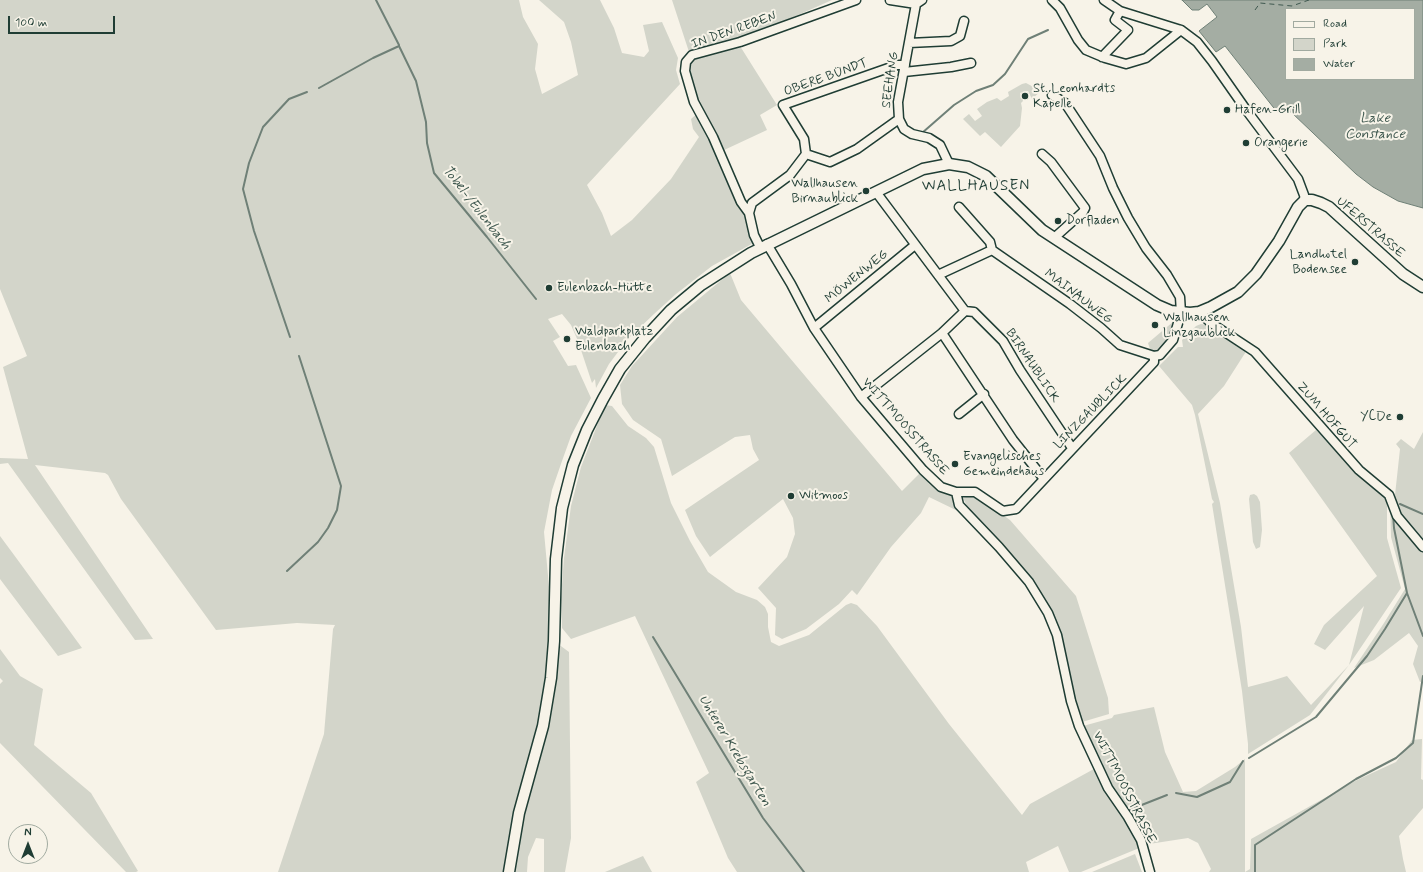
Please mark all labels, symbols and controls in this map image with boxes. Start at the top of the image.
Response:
scale bar [10,8,117,34]
legend [1285,8,1415,80]
street label: IN DEN REBEN [690,9,778,53]
text: 100 m [15,15,47,31]
text: Road [1323,16,1347,32]
text: Park [1323,36,1347,52]
street label: SEEHANG [879,51,903,109]
street label: OBERE BÜNDT [782,56,870,100]
text: Water [1323,56,1355,72]
place label: St. Leonhardts Kapelle [1033,81,1115,112]
marker: St. Leonhardts Kapelle [1020,91,1030,101]
place label: Hafen-Grill [1235,102,1300,118]
marker: Hafen-Grill [1222,105,1232,115]
water label: Lake Constance [1345,111,1405,144]
place label: Orangerie [1254,135,1308,151]
marker: Orangerie [1241,138,1251,148]
water label: Tobel-/Eulenbach [438,163,514,253]
place label: Wallhausen Birnaublick [791,176,858,207]
district label: WALLHAUSEN [924,178,1028,196]
marker: Wallhausen Birnaublick [861,186,871,196]
street label: UFERSTRASSE [1333,194,1407,262]
place label: Dorfladen [1066,213,1119,229]
marker: Dorfladen [1053,216,1063,226]
street label: MÖWENWEG [822,247,892,307]
place label: Landhotel Bodensee [1290,247,1347,278]
marker: Landhotel Bodensee [1350,257,1360,267]
street label: MAINAUWEG [1041,266,1115,328]
place label: Eulenbach-Hütte [557,280,652,296]
marker: Eulenbach-Hütte [544,283,554,293]
place label: Wallhausen Linzgaublick [1163,310,1235,341]
marker: Wallhausen Linzgaublick [1150,320,1160,330]
place label: Waldparkplatz Eulenbach [575,324,653,355]
street label: BIRNAUBLICK [1002,326,1062,406]
marker: Waldparkplatz Eulenbach [562,334,572,344]
street label: LINZGAUBLICK [1051,371,1131,453]
street label: WITTMOOSSTRASSE [858,375,952,479]
street label: ZUM HOFGUT [1293,379,1359,453]
place label: YCDe [1360,409,1392,425]
marker: YCDe [1395,412,1405,422]
place label: Evangelisches Gemeindehaus [963,449,1044,480]
marker: Evangelisches Gemeindehaus [950,459,960,469]
place label: Witmoos [799,488,848,504]
marker: Witmoos [786,491,796,501]
water label: Unterer Krebsgarten [694,692,774,810]
street label: WITTMOOSSTRASSE [1089,729,1159,847]
north arrow [8,824,48,864]
text: N [24,826,32,840]

